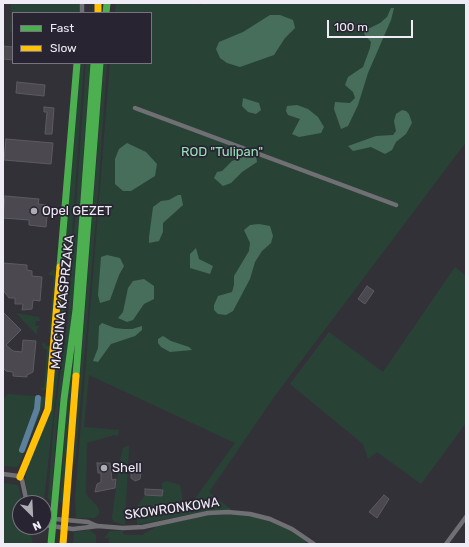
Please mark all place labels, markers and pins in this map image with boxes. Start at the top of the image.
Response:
place label: Opel GEZET [42,203,112,219]
marker: Opel GEZET [29,206,39,216]
place label: Shell [112,460,142,476]
marker: Shell [99,463,109,473]

